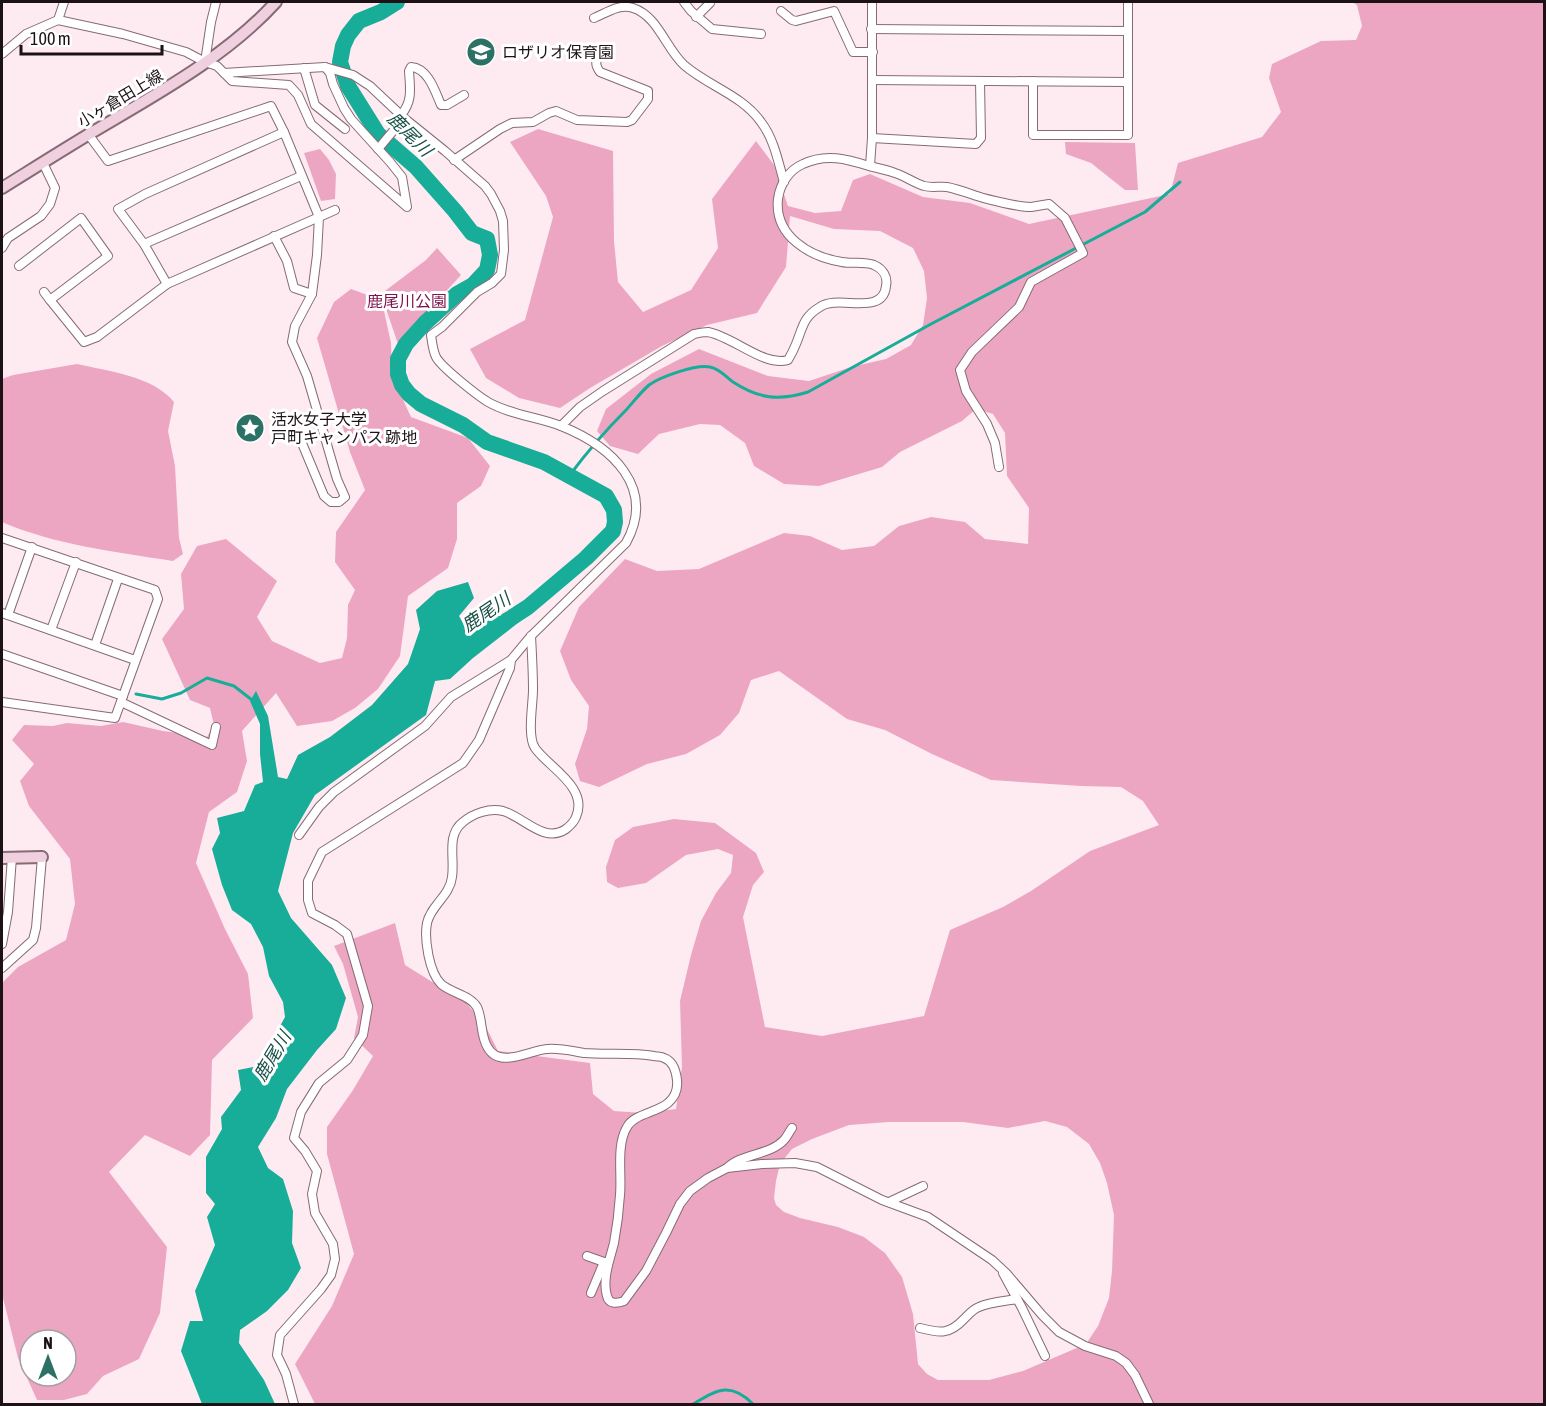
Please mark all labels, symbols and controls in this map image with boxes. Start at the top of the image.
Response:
scale bar [21,18,162,56]
text: 100 m [30,28,71,49]
school or university icon: ロザリオ保育園 [465,36,497,68]
place label: ロザリオ保育園 [502,43,614,61]
street label: 小ヶ倉田上線 [74,66,166,130]
water label: 鹿尾川 [383,107,438,162]
park label: 鹿尾川公園 [367,292,447,310]
place label: 活水女子大学 戸町キャンパス 跡地 [271,410,417,446]
place icon: 活水女子大学 戸町キャンパス 跡地 [234,412,266,444]
water label: 鹿尾川 [458,587,516,636]
water label: 鹿尾川 [249,1026,296,1085]
north arrow [18,1328,78,1388]
text: N [43,1334,53,1352]

